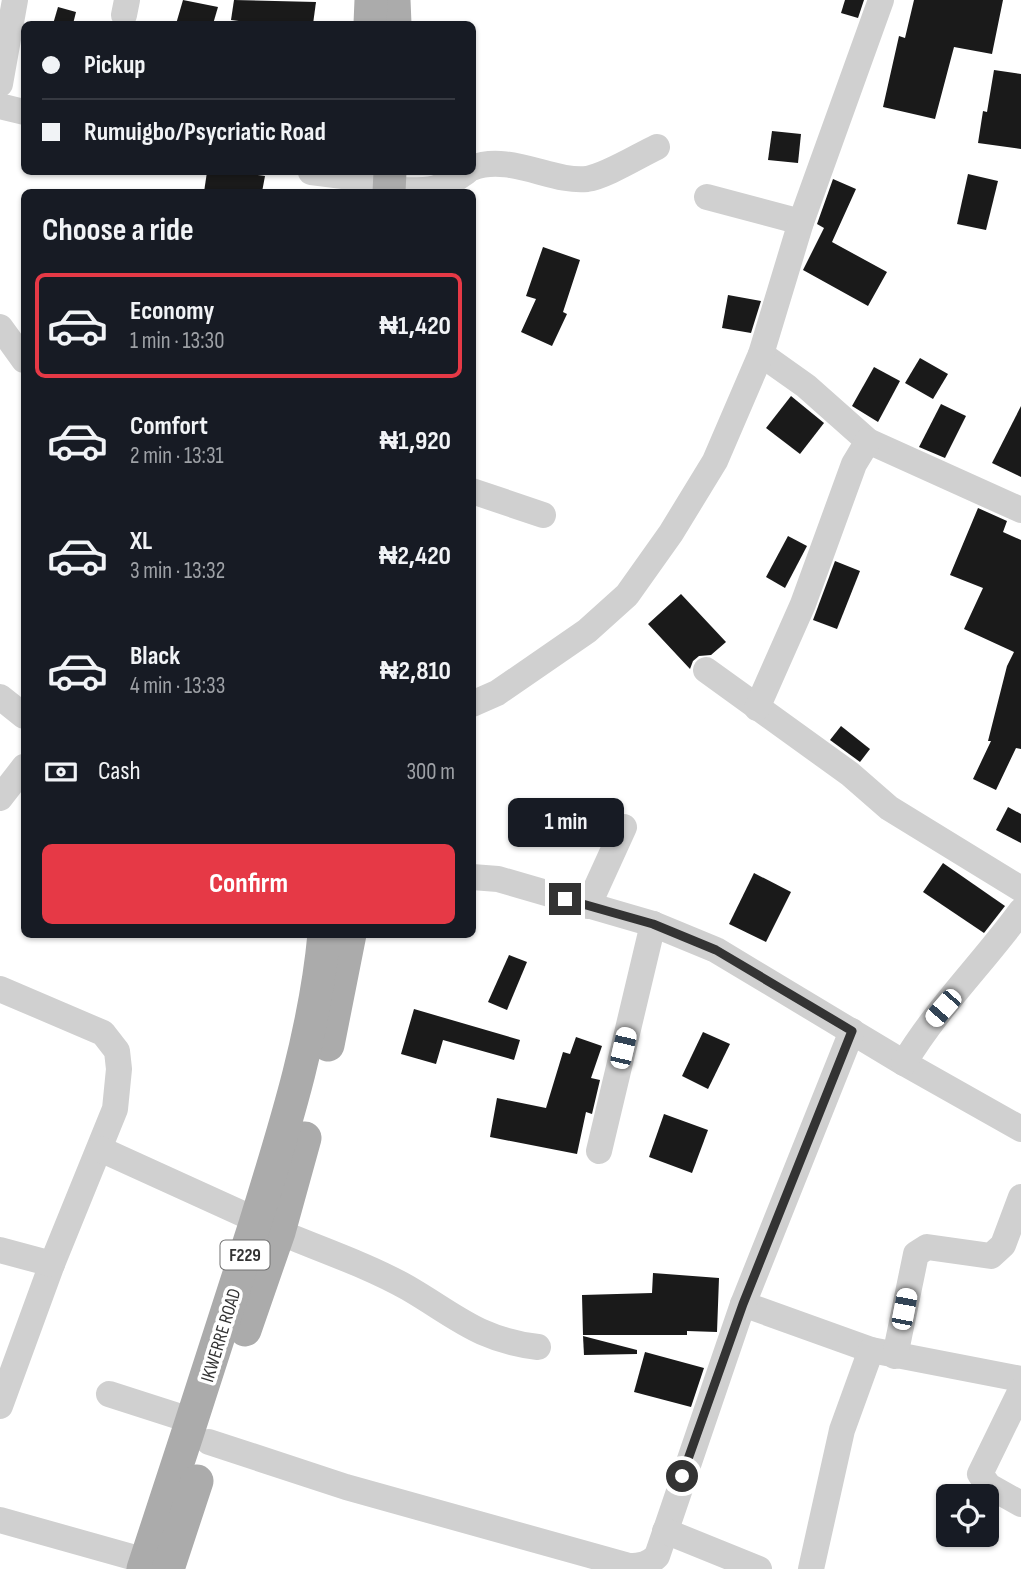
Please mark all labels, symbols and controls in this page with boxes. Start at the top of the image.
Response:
text: Pickup [84,50,146,81]
text: Rumuigbo/Psycriatic Road [84,117,326,148]
text: Choose a ride [42,211,194,250]
icon: car [46,294,109,357]
text: Economy [130,296,214,327]
text: ₦1,420 [379,311,451,342]
text: 1 min · 13:30 [130,327,224,355]
icon: car [46,409,109,472]
text: Comfort [130,411,208,442]
text: ₦1,920 [379,426,451,457]
text: 2 min · 13:31 [130,442,224,470]
icon: car [46,524,109,587]
text: XL [130,526,152,557]
text: ₦2,420 [379,541,451,572]
text: 3 min · 13:32 [130,557,225,585]
icon: car [46,639,109,702]
text: Black [130,641,180,672]
text: ₦2,810 [380,656,451,687]
text: 4 min · 13:33 [130,672,225,700]
icon: cash [42,753,80,791]
text: Cash [98,756,141,787]
text: 300 m [406,758,455,786]
callout: 1 min [507,797,623,846]
text: 1 min [545,808,587,836]
button: Confirm [42,844,455,924]
route end [549,883,581,915]
car [922,985,965,1031]
car [609,1025,638,1071]
road number: F229 [220,1240,270,1270]
street label: IKWERRE ROAD [196,1286,247,1385]
car [890,1286,919,1332]
route start [666,1460,698,1492]
map controls [936,1484,999,1547]
button: locate [936,1484,999,1547]

